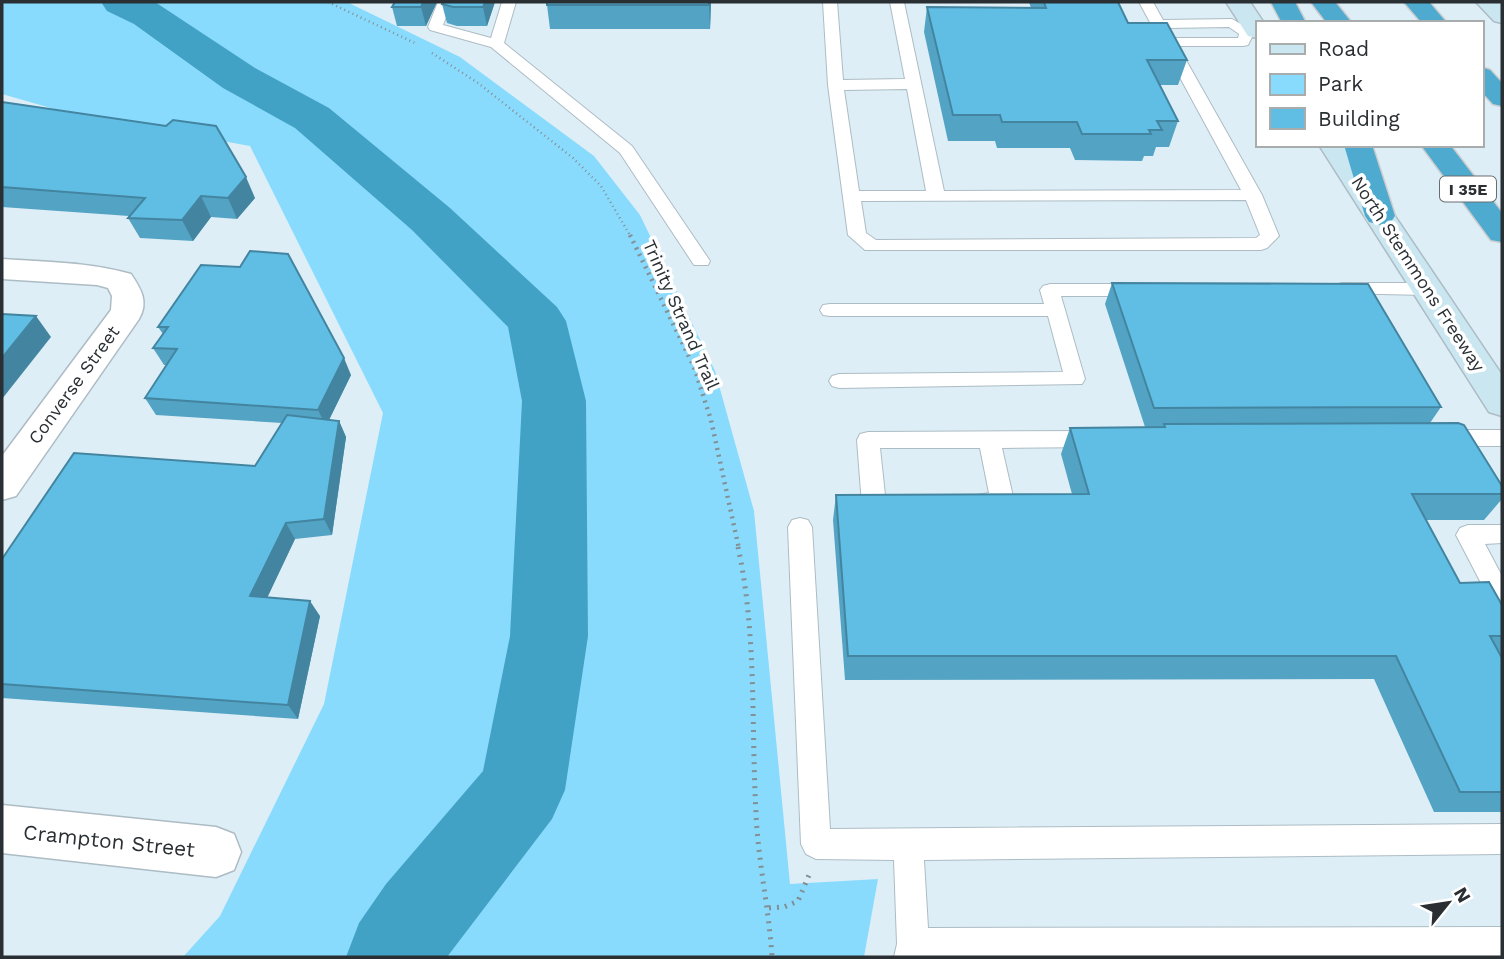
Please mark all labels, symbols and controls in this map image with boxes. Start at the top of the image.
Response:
legend [1256,21,1483,147]
text: Road [1318,36,1369,61]
text: Park [1318,71,1363,96]
text: Building [1318,106,1400,131]
street label: North Stemmons Freeway [1347,172,1490,376]
road number: I 35E [1440,176,1496,202]
street label: Trinity Strand Trail [639,237,724,393]
street label: Converse Street [24,321,124,448]
street label: Crampton Street [22,819,196,862]
north arrow [1413,868,1483,938]
text: N [1449,883,1476,907]

